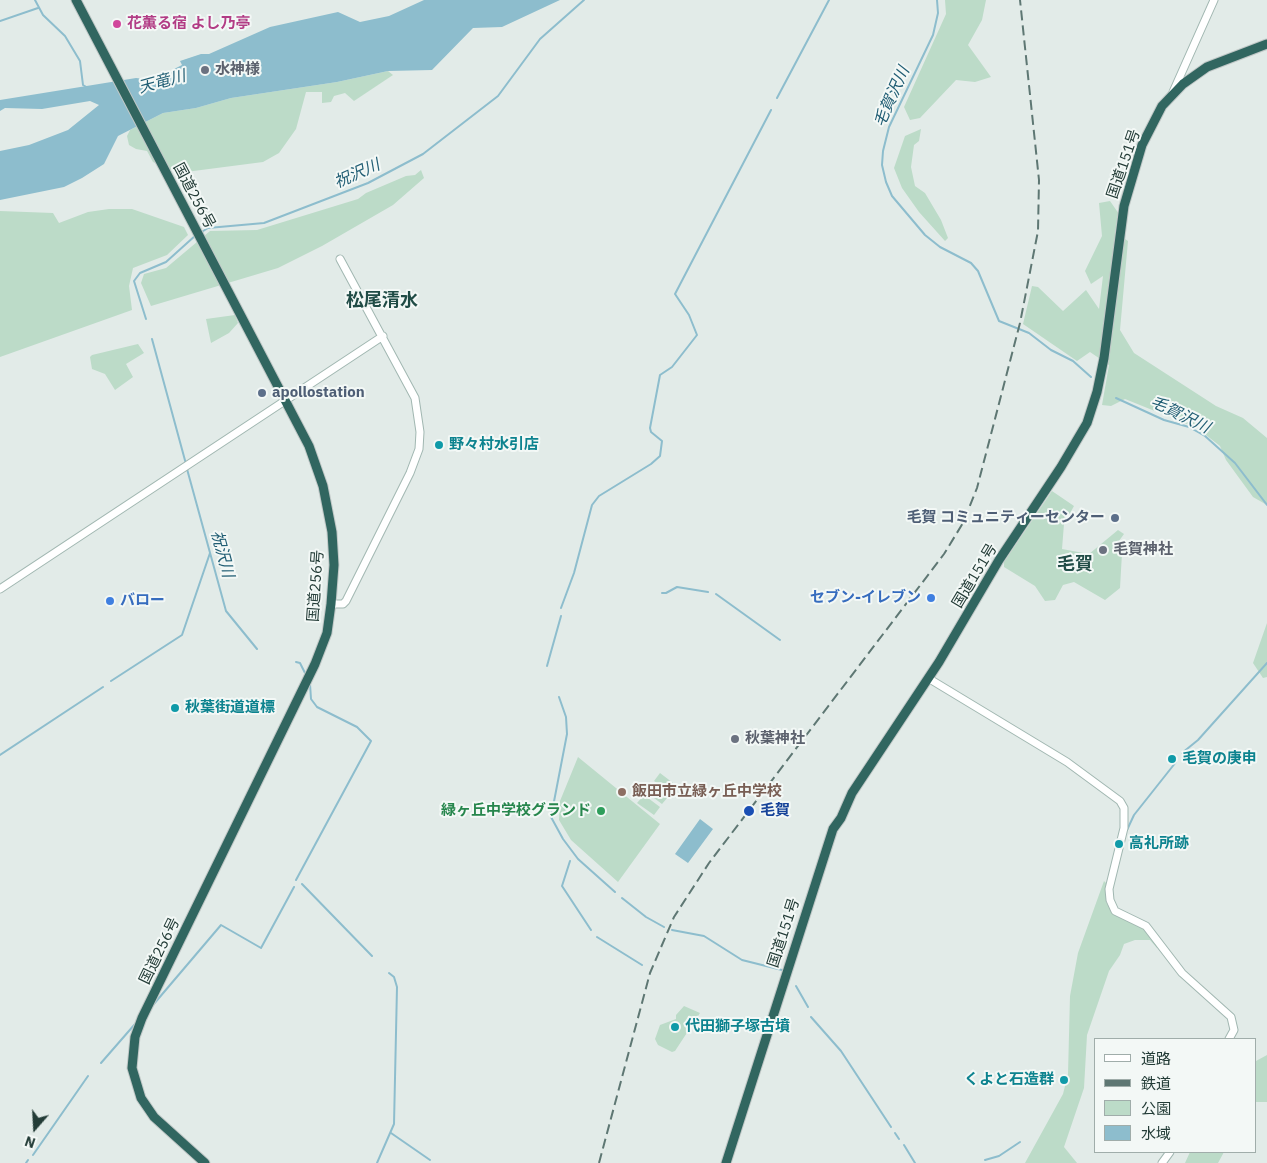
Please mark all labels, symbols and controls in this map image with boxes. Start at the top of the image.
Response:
place label: 花薫る宿 よし乃亭 [127,15,251,33]
marker: 花薫る宿 よし乃亭 [111,18,123,30]
place label: 水神様 [215,61,260,79]
marker: 水神様 [199,64,211,76]
water label: 毛賀沢川 [870,64,914,130]
water label: 天竜川 [136,67,188,97]
street label: 国道151号 [1104,127,1144,201]
water label: 祝沢川 [331,155,383,193]
street label: 国道256号 [169,160,219,232]
district label: 松尾清水 [346,290,418,312]
place label: apollostation [272,384,365,402]
marker: apollostation [256,387,268,399]
water label: 毛賀沢川 [1147,392,1213,438]
place label: 野々村水引店 [449,436,539,454]
marker: 野々村水引店 [433,439,445,451]
place label: 毛賀 コミュニティーセンター [906,509,1105,527]
marker: 毛賀 コミュニティーセンター [1109,512,1121,524]
water label: 祝沢川 [207,528,237,580]
street label: 国道151号 [949,541,1001,611]
place label: 毛賀神社 [1113,541,1173,559]
marker: 毛賀神社 [1097,544,1109,556]
street label: 国道256号 [305,549,327,623]
district label: 毛賀 [1057,554,1093,576]
place label: セブン-イレブン [810,589,921,607]
place label: バロー [120,592,165,610]
marker: セブン-イレブン [925,592,937,604]
marker: バロー [104,595,116,607]
place label: 秋葉街道道標 [185,699,275,717]
marker: 秋葉街道道標 [169,702,181,714]
place label: 秋葉神社 [745,730,805,748]
marker: 秋葉神社 [729,733,741,745]
place label: 毛賀の庚申 [1182,750,1257,768]
marker: 毛賀の庚申 [1166,753,1178,765]
place label: 飯田市立緑ヶ丘中学校 [632,783,782,801]
marker: 飯田市立緑ヶ丘中学校 [616,786,628,798]
place label: 緑ヶ丘中学校グランド [441,802,591,820]
place label: 毛賀 [760,802,790,820]
marker: 毛賀 [742,804,756,818]
marker: 緑ヶ丘中学校グランド [595,805,607,817]
place label: 高礼所跡 [1129,835,1189,853]
marker: 高礼所跡 [1113,838,1125,850]
street label: 国道151号 [764,896,804,970]
street label: 国道256号 [136,915,184,987]
place label: 代田獅子塚古墳 [685,1018,790,1036]
marker: 代田獅子塚古墳 [669,1021,681,1033]
legend [1094,1038,1257,1153]
text: 道路 [1141,1049,1171,1068]
place label: くよと石造群 [964,1071,1054,1089]
marker: くよと石造群 [1058,1074,1070,1086]
text: 鉄道 [1141,1074,1171,1093]
text: 公園 [1141,1099,1171,1118]
north arrow [10,1103,60,1153]
text: 水域 [1141,1124,1171,1143]
text: N [22,1132,38,1152]

